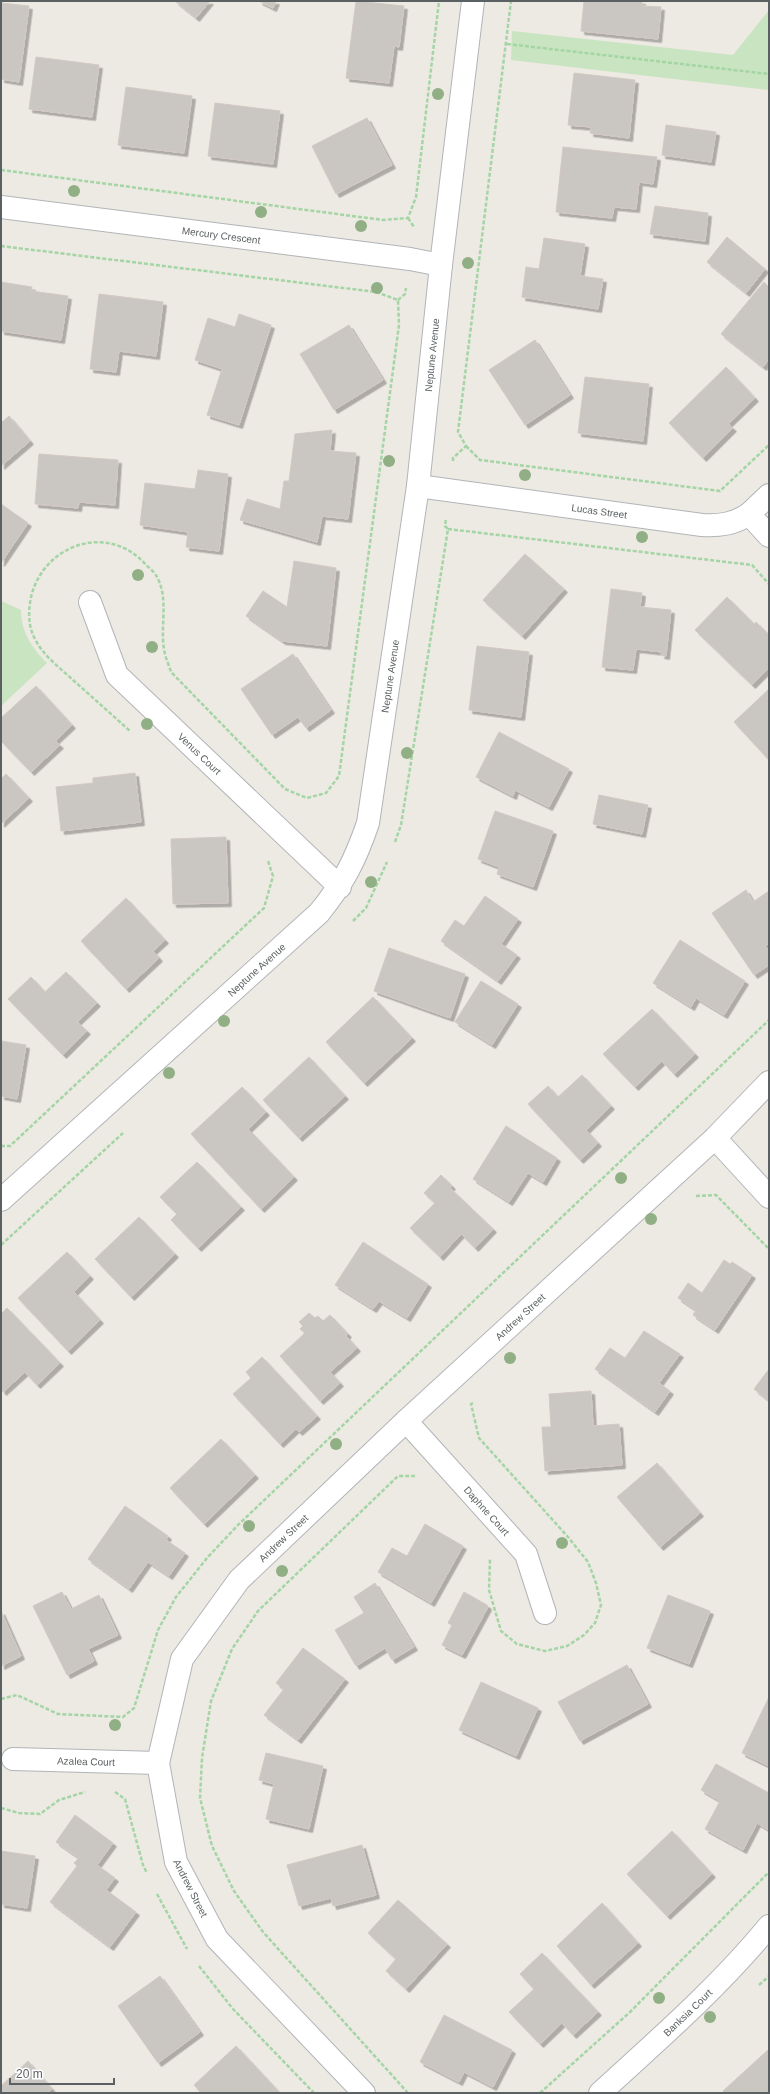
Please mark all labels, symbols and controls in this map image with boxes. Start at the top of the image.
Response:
street label: Mercury Crescent [181,225,261,246]
street label: Neptune Avenue [423,317,441,392]
street label: Lucas Street [571,502,628,521]
street label: Neptune Avenue [379,638,401,713]
street label: Venus Court [176,731,223,777]
street label: Neptune Avenue [226,941,288,999]
street label: Andrew Street [493,1291,548,1342]
street label: Daphne Court [462,1484,512,1538]
street label: Andrew Street [257,1512,311,1564]
street label: Azalea Court [57,1755,115,1768]
street label: Andrew Street [171,1857,210,1919]
street label: Banksia Court [661,1987,714,2038]
scale bar [10,2060,114,2086]
text: 20 m [16,2067,43,2081]

